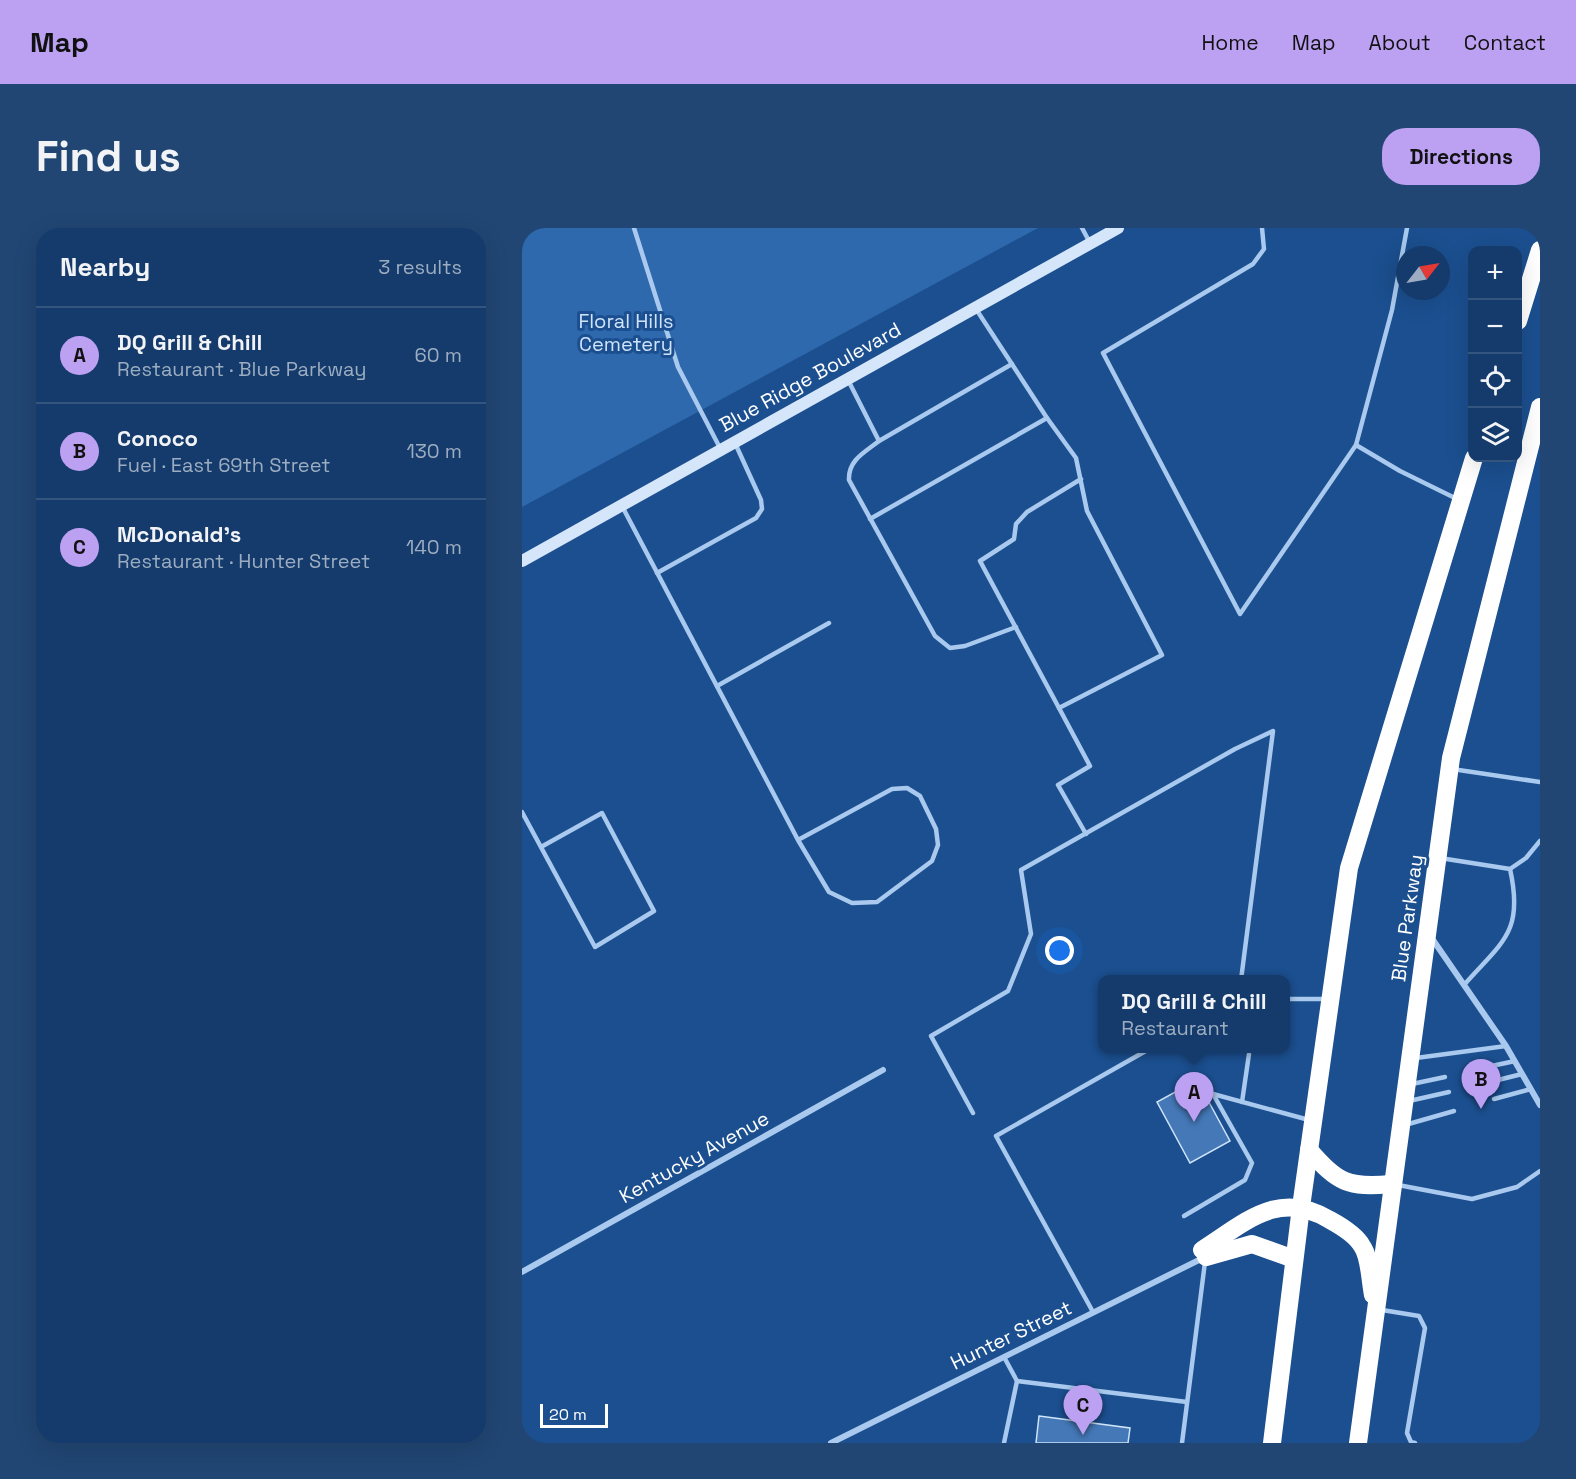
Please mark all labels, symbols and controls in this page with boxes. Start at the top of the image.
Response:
text: Map [30,24,89,60]
text: Home [1201,29,1259,56]
text: Map [1292,29,1336,56]
text: About [1369,29,1431,56]
text: Contact [1464,29,1546,56]
button: Directions [1382,128,1540,185]
text: Find us [36,130,181,183]
north arrow [1396,246,1450,300]
map controls [1468,246,1522,462]
button: + [1468,246,1522,300]
text: Nearby [60,250,150,284]
text: 3 results [378,254,462,280]
button: − [1468,300,1522,354]
park label: Floral Hills Cemetery [578,308,674,357]
street label: Blue Ridge Boulevard [715,316,905,438]
text: DQ Grill & Chill [117,328,262,356]
text: A [73,342,86,368]
text: 60 m [415,342,462,368]
button: locate [1468,354,1522,408]
text: Restaurant · Blue Parkway [117,356,367,382]
button: layers [1468,408,1522,462]
text: Conoco [117,424,198,452]
text: B [73,438,86,464]
text: 130 m [406,438,462,464]
text: Fuel · East 69th Street [117,452,330,478]
text: McDonald's [117,520,241,548]
text: C [73,534,86,560]
text: 140 m [406,534,462,560]
text: Restaurant · Hunter Street [117,548,370,574]
street label: Blue Parkway [1385,853,1429,983]
your location [1045,936,1074,965]
popup [1098,975,1290,1053]
text: DQ Grill & Chill [1121,987,1267,1015]
text: Restaurant [1121,1015,1229,1041]
pin: B [1462,1060,1500,1109]
pin: A [1174,1072,1214,1122]
street label: Kentucky Avenue [614,1105,774,1209]
street label: Hunter Street [946,1294,1076,1376]
pin: C [1064,1386,1102,1435]
scale bar [540,1401,608,1428]
text: 20 m [549,1404,587,1425]

